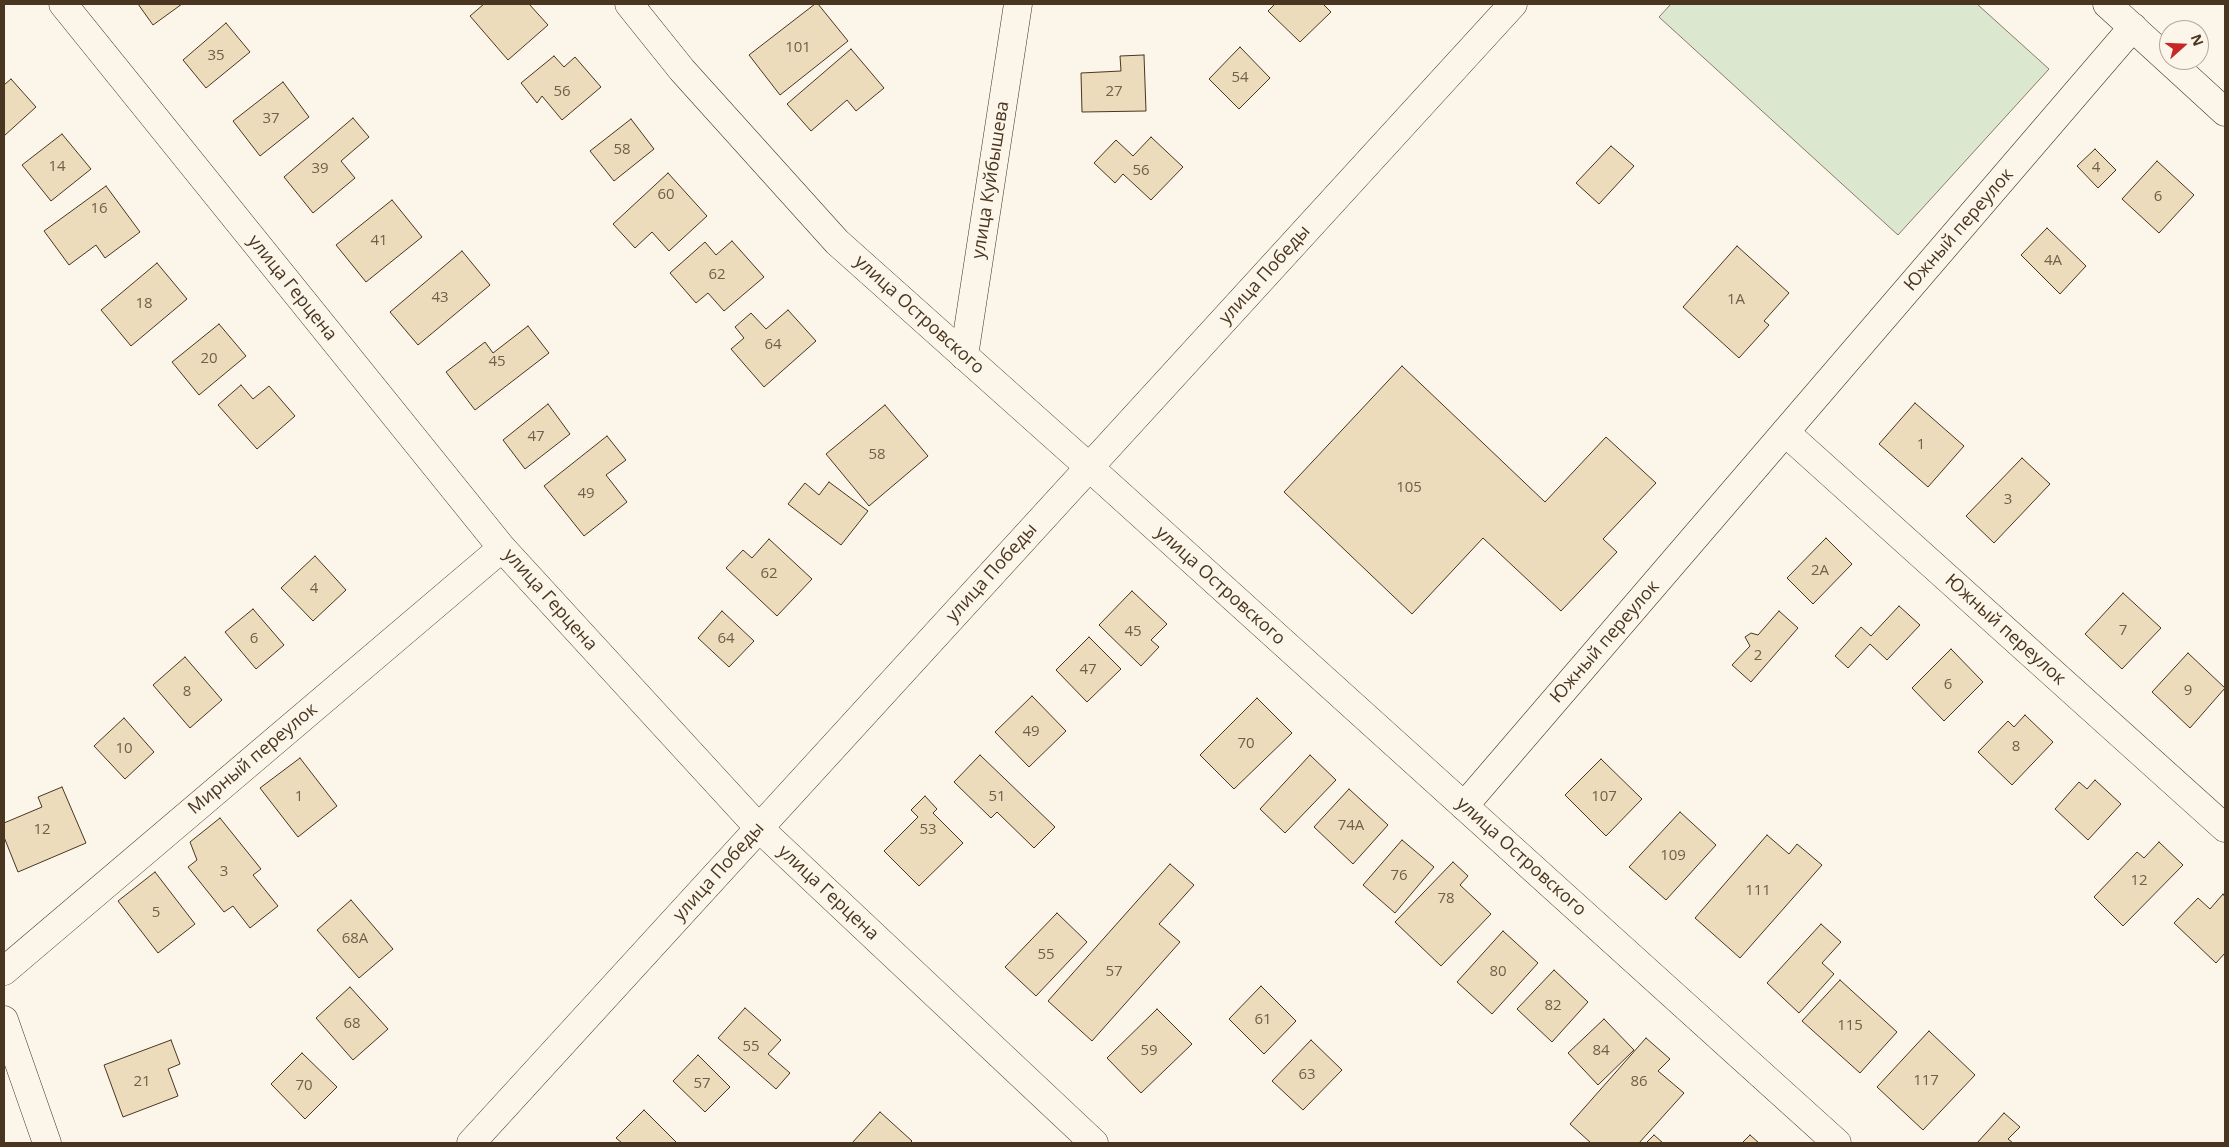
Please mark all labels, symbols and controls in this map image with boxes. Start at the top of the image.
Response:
north arrow [2159,20,2209,70]
text: N [2187,31,2208,49]
house number: 101 [785,39,811,57]
house number: 35 [207,47,225,65]
house number: 54 [1231,69,1249,87]
house number: 56 [553,83,571,101]
house number: 27 [1105,83,1123,101]
street label: улица Куйбышева [968,100,1014,260]
house number: 37 [262,110,280,128]
house number: 58 [613,141,631,159]
house number: 14 [48,158,66,176]
house number: 4 [2092,159,2100,177]
house number: 39 [311,160,329,178]
house number: 56 [1132,162,1150,180]
street label: Южный переулок [1900,164,2018,296]
house number: 60 [657,186,675,204]
house number: 6 [2154,188,2162,206]
house number: 16 [90,200,108,218]
street label: улица Победы [1215,221,1315,329]
street label: улица Герцена [243,231,341,345]
house number: 41 [370,232,388,250]
street label: улица Островского [850,251,988,379]
house number: 4А [2044,252,2062,270]
house number: 62 [708,266,726,284]
house number: 43 [431,289,449,307]
house number: 1А [1727,291,1745,309]
house number: 18 [135,295,153,313]
house number: 64 [764,336,782,354]
house number: 20 [200,350,218,368]
house number: 45 [488,353,506,371]
house number: 47 [527,428,545,446]
house number: 1 [1917,436,1925,454]
house number: 58 [868,446,886,464]
house number: 105 [1396,479,1422,497]
house number: 49 [577,485,595,503]
house number: 3 [2004,491,2012,509]
street label: улица Победы [942,519,1042,627]
street label: улица Островского [1151,522,1289,650]
street label: улица Герцена [498,544,602,656]
house number: 2А [1811,562,1829,580]
house number: 62 [760,565,778,583]
street label: Южный переулок [1940,570,2070,690]
street label: Южный переулок [1546,576,1664,708]
house number: 4 [310,580,318,598]
house number: 7 [2119,622,2127,640]
house number: 45 [1124,623,1142,641]
house number: 6 [250,630,258,648]
house number: 64 [717,630,735,648]
house number: 2 [1754,647,1762,665]
house number: 47 [1079,661,1097,679]
house number: 6 [1944,676,1952,694]
house number: 9 [2184,682,2192,700]
house number: 8 [183,683,191,701]
street label: Мирный переулок [184,699,322,819]
house number: 49 [1022,723,1040,741]
house number: 70 [1237,735,1255,753]
house number: 8 [2012,738,2020,756]
house number: 10 [115,740,133,758]
house number: 1 [295,788,303,806]
house number: 51 [988,788,1006,806]
house number: 107 [1591,788,1617,806]
street label: улица Островского [1452,793,1590,921]
house number: 74А [1338,817,1364,835]
street label: улица Победы [669,818,769,926]
house number: 12 [33,821,51,839]
house number: 53 [919,821,937,839]
street label: улица Герцена [773,841,883,945]
house number: 109 [1660,847,1686,865]
house number: 3 [220,863,228,881]
house number: 76 [1390,867,1408,885]
house number: 12 [2130,872,2148,890]
house number: 111 [1745,882,1771,900]
house number: 78 [1437,890,1455,908]
house number: 5 [152,904,160,922]
house number: 68А [342,930,368,948]
house number: 55 [1037,946,1055,964]
house number: 57 [1105,963,1123,981]
house number: 80 [1489,963,1507,981]
house number: 82 [1544,997,1562,1015]
house number: 61 [1254,1011,1272,1029]
house number: 68 [343,1015,361,1033]
house number: 115 [1837,1017,1863,1035]
house number: 55 [742,1038,760,1056]
house number: 59 [1140,1042,1158,1060]
house number: 84 [1592,1042,1610,1060]
house number: 63 [1298,1066,1316,1084]
house number: 117 [1913,1072,1939,1090]
house number: 21 [133,1073,151,1091]
house number: 86 [1630,1073,1648,1091]
house number: 57 [693,1075,711,1093]
house number: 70 [295,1077,313,1095]

